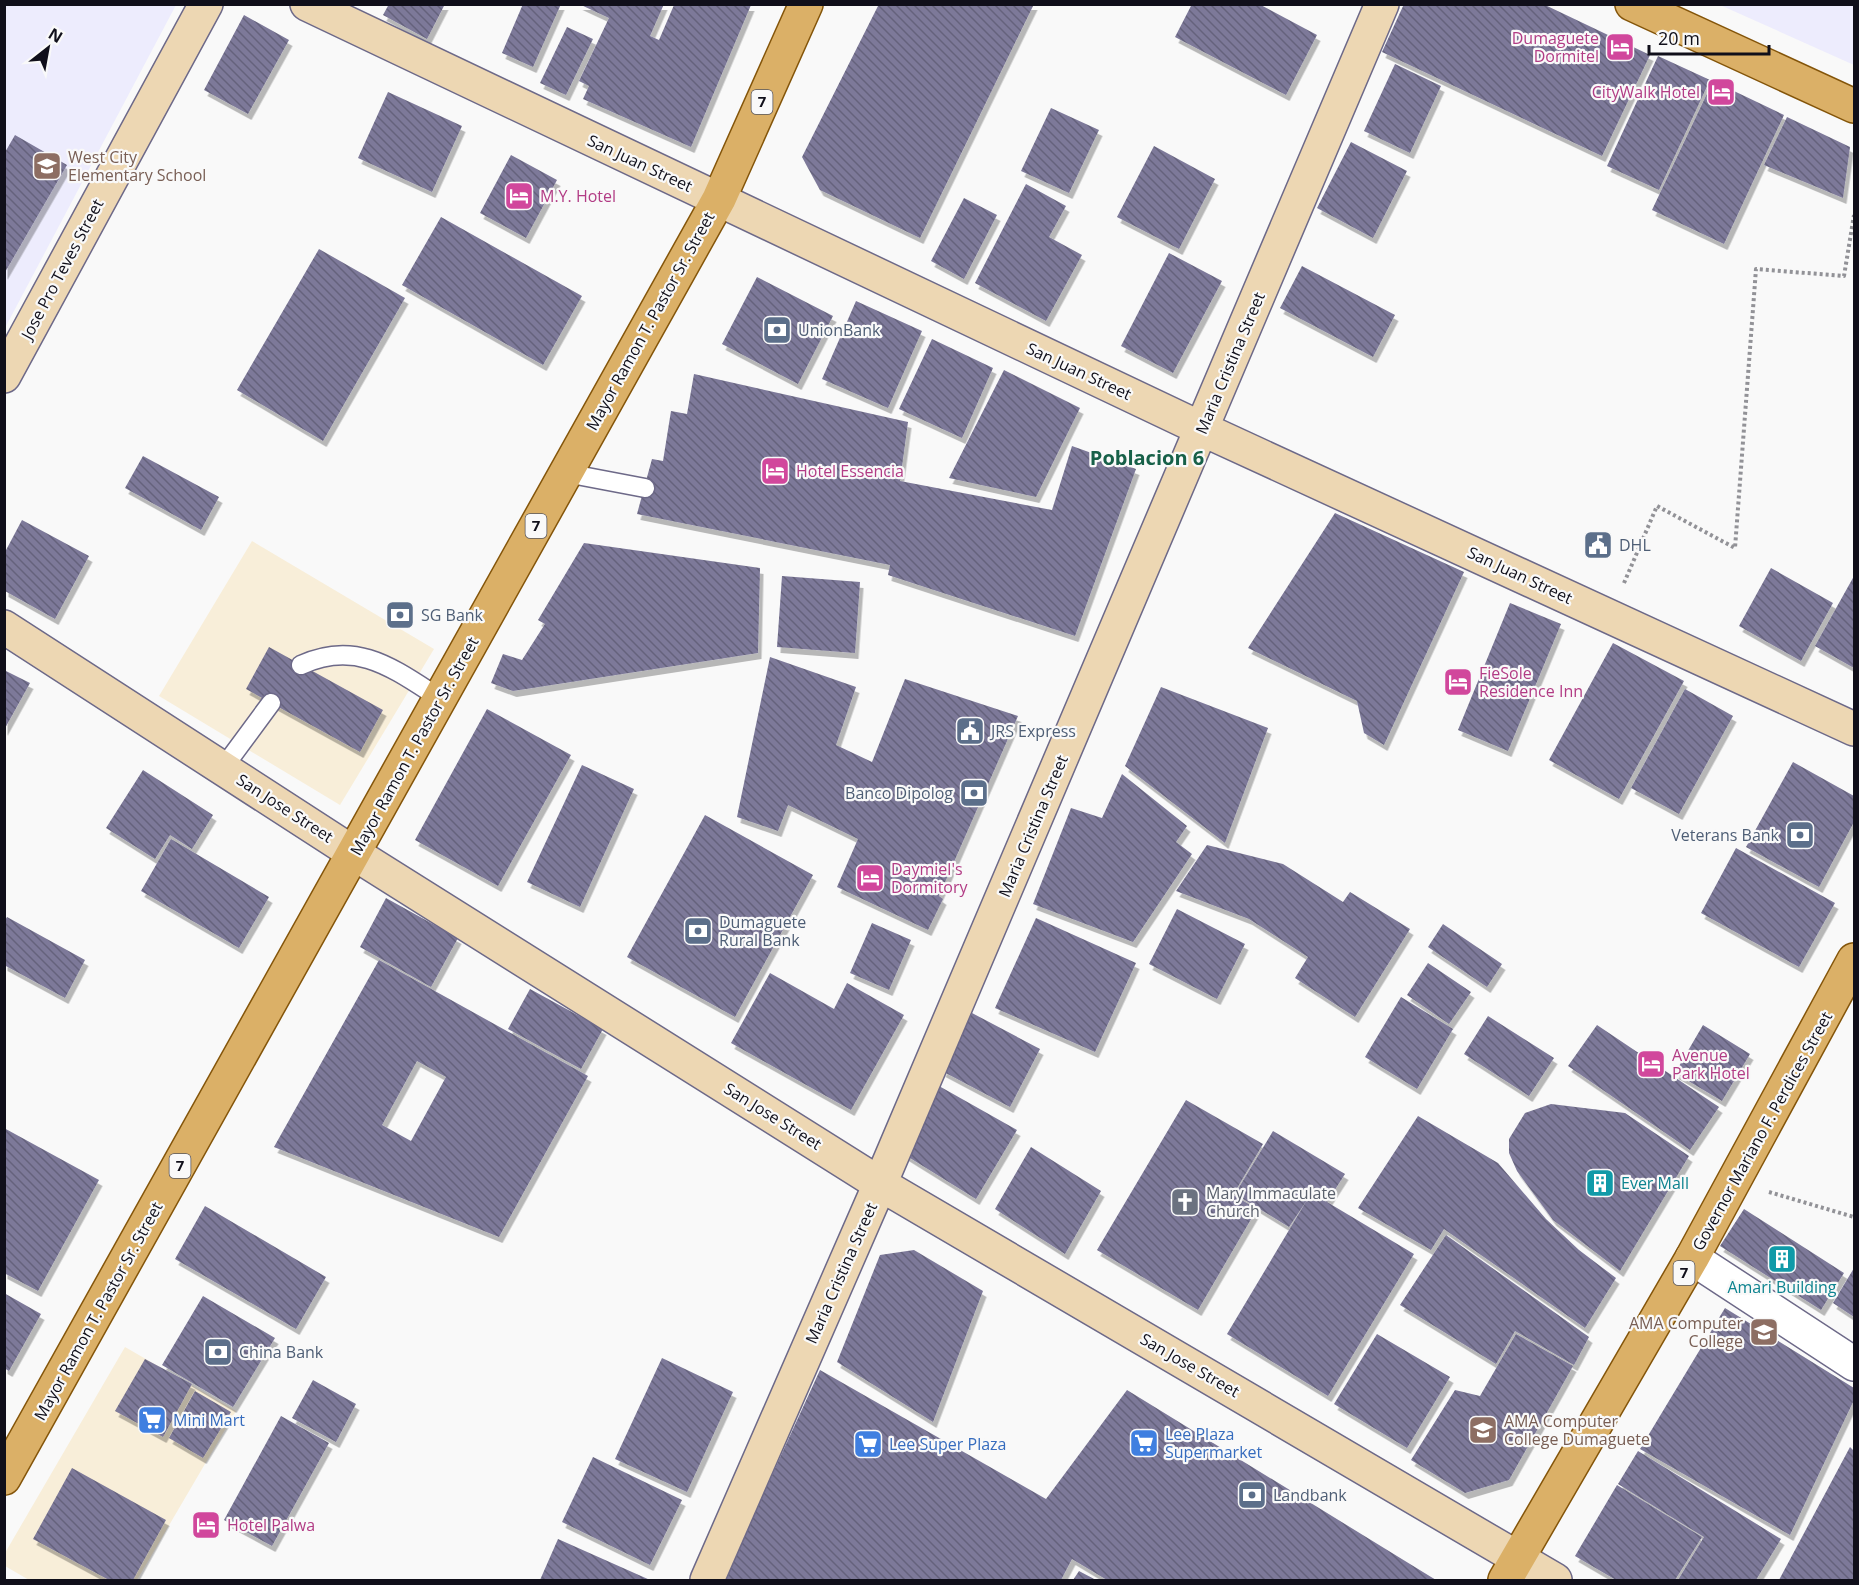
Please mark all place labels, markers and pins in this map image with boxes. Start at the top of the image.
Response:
place label: Dumaguete Dormitel [1512,27,1599,67]
hotel icon: Dumaguete Dormitel [1604,31,1636,63]
hotel icon: CityWalk Hotel [1705,76,1737,108]
place label: CityWalk Hotel [1592,81,1700,103]
place label: West City Elementary School [68,146,206,186]
school or university icon: West City Elementary School [31,150,63,182]
hotel icon: M.Y. Hotel [503,180,535,212]
place label: M.Y. Hotel [540,185,616,207]
bank icon: UnionBank [761,314,793,346]
place label: UnionBank [798,319,881,341]
hotel icon: Hotel Essencia [759,455,791,487]
place label: Hotel Essencia [796,460,904,482]
public building icon: DHL [1582,529,1614,561]
place label: DHL [1619,534,1651,556]
bank icon: SG Bank [384,599,416,631]
place label: SG Bank [421,604,484,626]
place label: FieSole Residence Inn [1479,662,1583,702]
hotel icon: FieSole Residence Inn [1442,666,1474,698]
public building icon: JRS Express [954,715,986,747]
place label: JRS Express [989,720,1076,742]
bank icon: Banco Dipolog [958,777,990,809]
place label: Banco Dipolog [845,782,953,804]
bank icon: Veterans Bank [1784,819,1816,851]
place label: Veterans Bank [1671,824,1780,846]
place label: Daymiel's Dormitory [891,858,968,898]
hotel icon: Daymiel's Dormitory [854,862,886,894]
place label: Dumaguete Rural Bank [719,911,806,951]
bank icon: Dumaguete Rural Bank [682,915,714,947]
place label: Avenue Park Hotel [1672,1044,1750,1084]
hotel icon: Avenue Park Hotel [1635,1048,1667,1080]
building icon: Ever Mall [1584,1167,1616,1199]
place label: Ever Mall [1621,1172,1689,1194]
place label: Mary Immaculate Church [1206,1182,1336,1222]
church icon: Mary Immaculate Church [1169,1186,1201,1218]
building icon: Amari Building [1766,1243,1798,1275]
place label: Amari Building [1727,1276,1837,1298]
place label: AMA Computer College [1629,1312,1743,1352]
school or university icon: AMA Computer College [1748,1316,1780,1348]
bank icon: China Bank [202,1336,234,1368]
place label: China Bank [239,1341,324,1363]
supermarket icon: Mini Mart [136,1404,168,1436]
place label: Mini Mart [173,1409,245,1431]
place label: AMA Computer College Dumaguete [1504,1410,1650,1450]
school or university icon: AMA Computer College Dumaguete [1467,1414,1499,1446]
place label: Lee Plaza Supermarket [1165,1423,1263,1463]
supermarket icon: Lee Plaza Supermarket [1128,1427,1160,1459]
supermarket icon: Lee Super Plaza [852,1428,884,1460]
place label: Lee Super Plaza [889,1433,1006,1455]
bank icon: Landbank [1236,1479,1268,1511]
place label: Landbank [1273,1484,1347,1506]
hotel icon: Hotel Palwa [190,1509,222,1541]
place label: Hotel Palwa [227,1514,315,1536]

